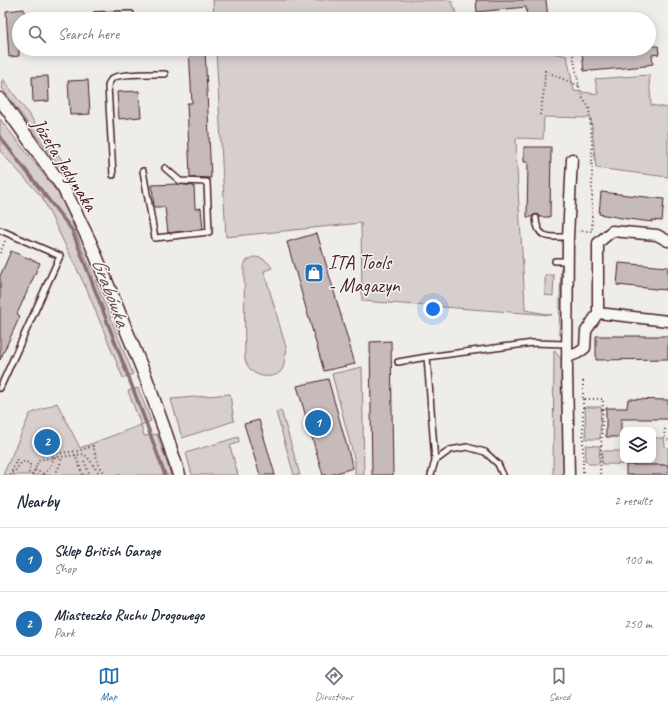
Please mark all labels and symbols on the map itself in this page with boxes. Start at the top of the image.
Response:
street label: Józefa Jedynaka [26,112,104,217]
place label: ITA Tools - Magazyn [328,250,401,298]
water label: Grabówka [86,254,137,332]
shop icon: ITA Tools - Magazyn [303,262,325,284]
your location [423,299,443,319]
pin: 1 [305,408,331,438]
pin: 2 [34,427,60,457]

